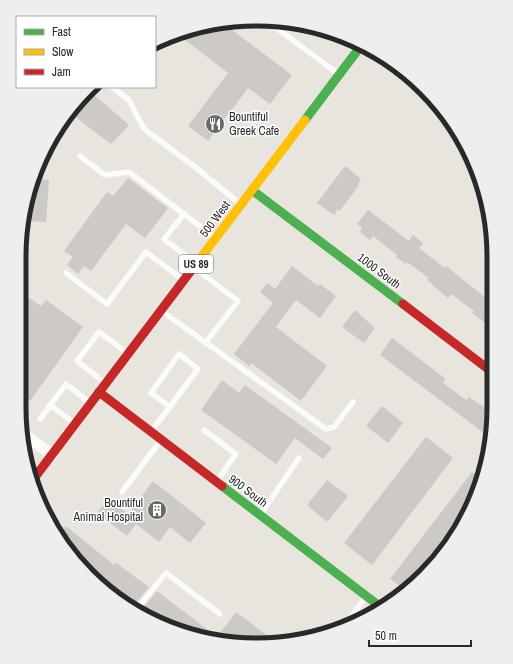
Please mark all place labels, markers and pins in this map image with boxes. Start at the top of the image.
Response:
place label: Bountiful Greek Cafe [229,109,279,139]
restaurant icon: Bountiful Greek Cafe [204,113,226,135]
place label: Bountiful Animal Hospital [73,495,143,525]
building icon: Bountiful Animal Hospital [146,499,168,521]

